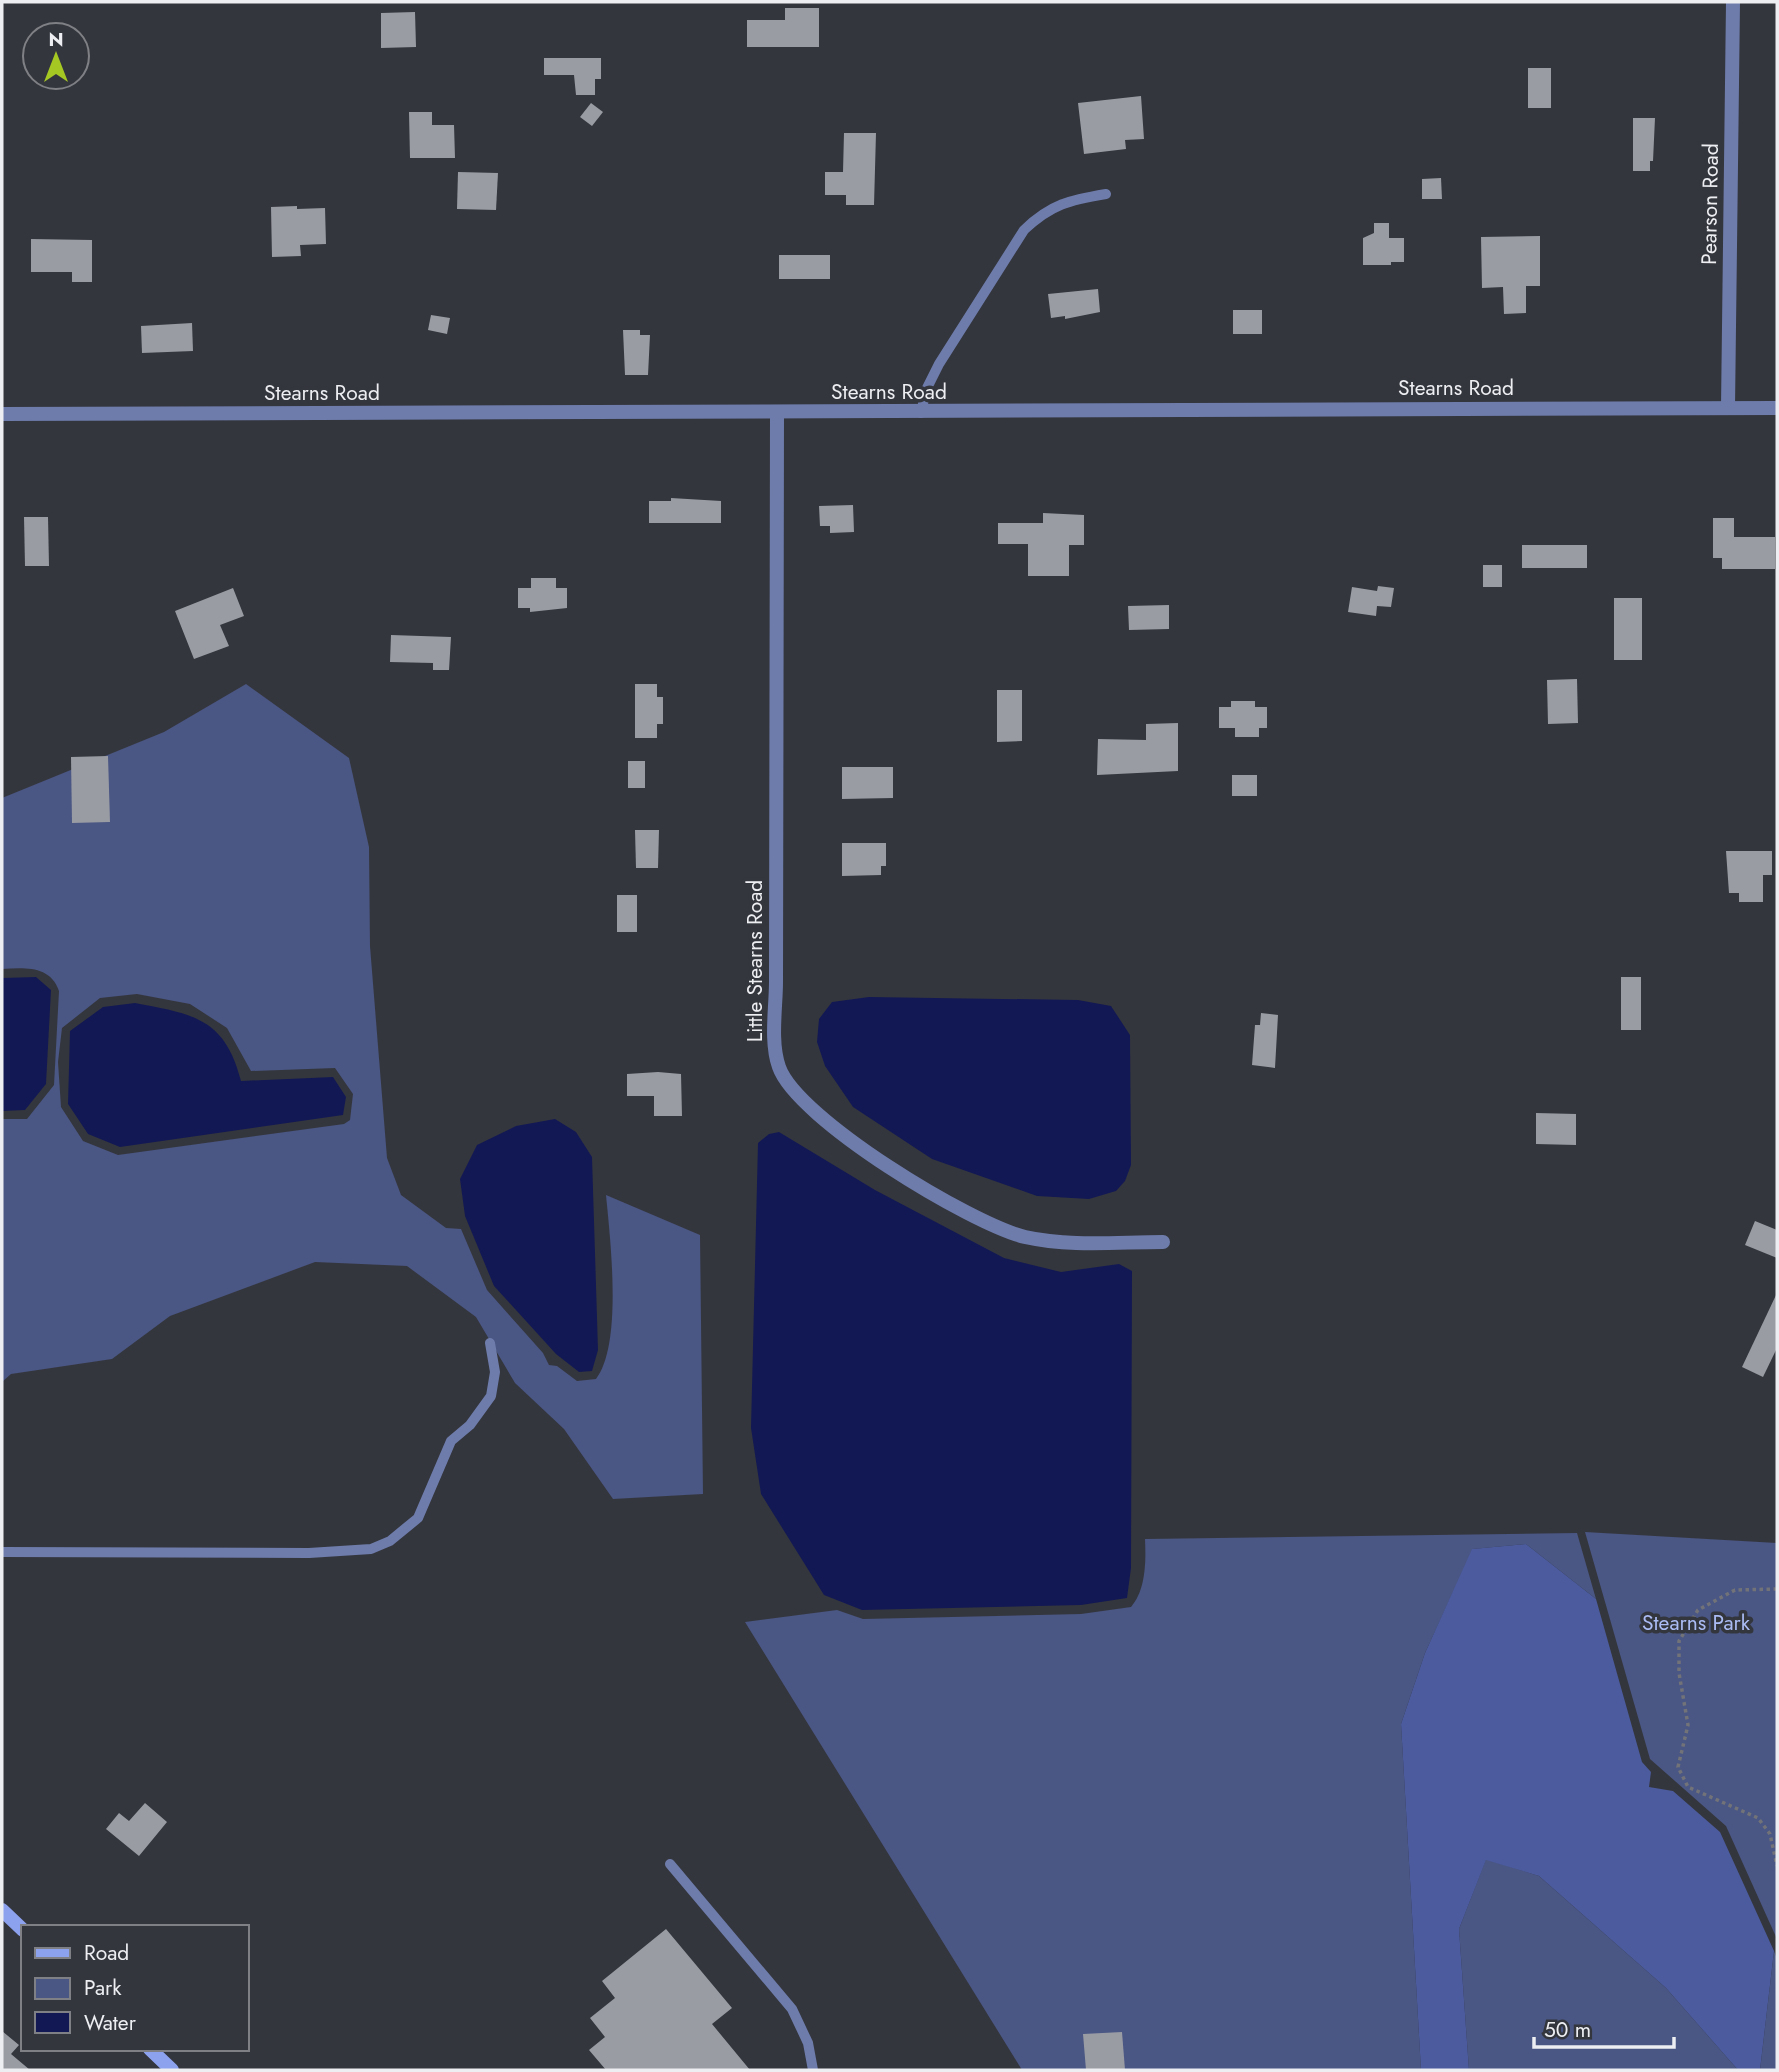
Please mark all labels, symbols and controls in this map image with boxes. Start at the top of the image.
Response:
north arrow [21,21,91,91]
text: N [48,26,64,53]
street label: Pearson Road [1694,143,1726,265]
street label: Stearns Road [1398,373,1514,403]
street label: Stearns Road [831,377,947,407]
street label: Stearns Road [264,378,380,408]
street label: Little Stearns Road [740,880,770,1042]
park label: Stearns Park [1642,1608,1751,1638]
legend [21,1925,248,2051]
text: Road [84,1938,129,1968]
text: Park [84,1973,122,2003]
scale bar [1534,2006,1674,2050]
text: Water [84,2008,137,2038]
text: 50 m [1544,2015,1591,2045]

